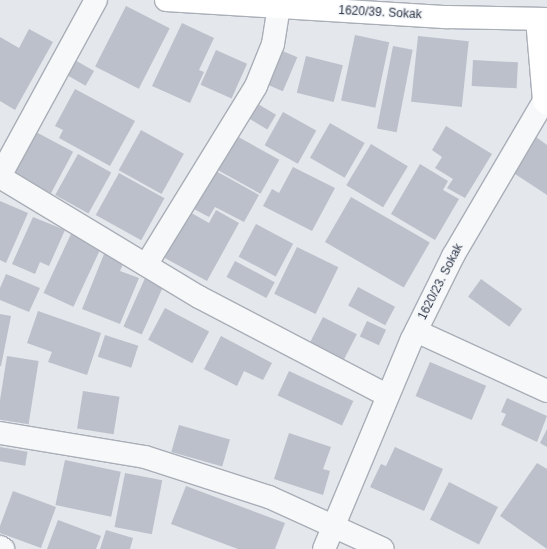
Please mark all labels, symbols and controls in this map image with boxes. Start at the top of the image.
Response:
street label: 1620/39. Sokak [338,4,422,22]
street label: 1620/23. Sokak [416,242,466,322]

